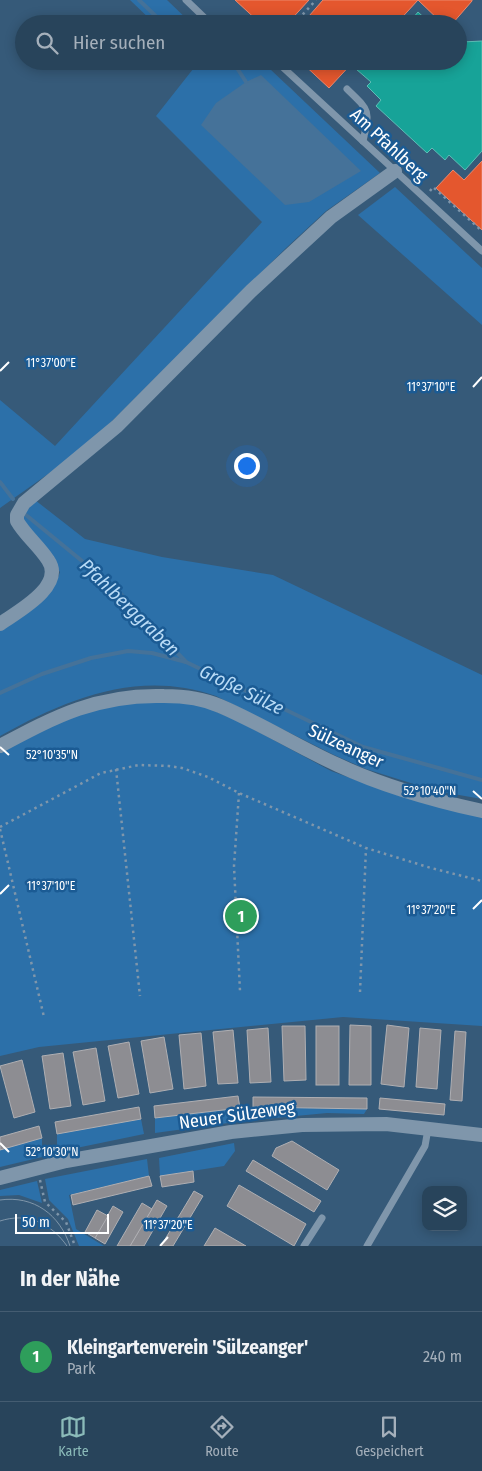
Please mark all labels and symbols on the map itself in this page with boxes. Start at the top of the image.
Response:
street label: Am Pfahlberg [346,104,433,187]
text: 11°37'00"E [26,356,76,370]
text: 11°37'10"E [407,380,456,394]
your location [234,453,260,479]
water label: Pfahlberggraben [75,554,184,661]
water label: Große Sülze [196,659,288,720]
street label: Sülzeanger [305,719,388,773]
text: 52°10'35"N [26,748,78,762]
text: 52°10'40"N [404,784,456,798]
text: 11°37'10"E [27,879,76,893]
pin: 1 [225,897,257,935]
text: 11°37'20"E [406,903,456,917]
street label: Neuer Sülzeweg [178,1096,297,1134]
text: 52°10'30"N [26,1145,78,1159]
scale bar [15,1211,109,1234]
text: 11°37'20"E [143,1218,193,1232]

